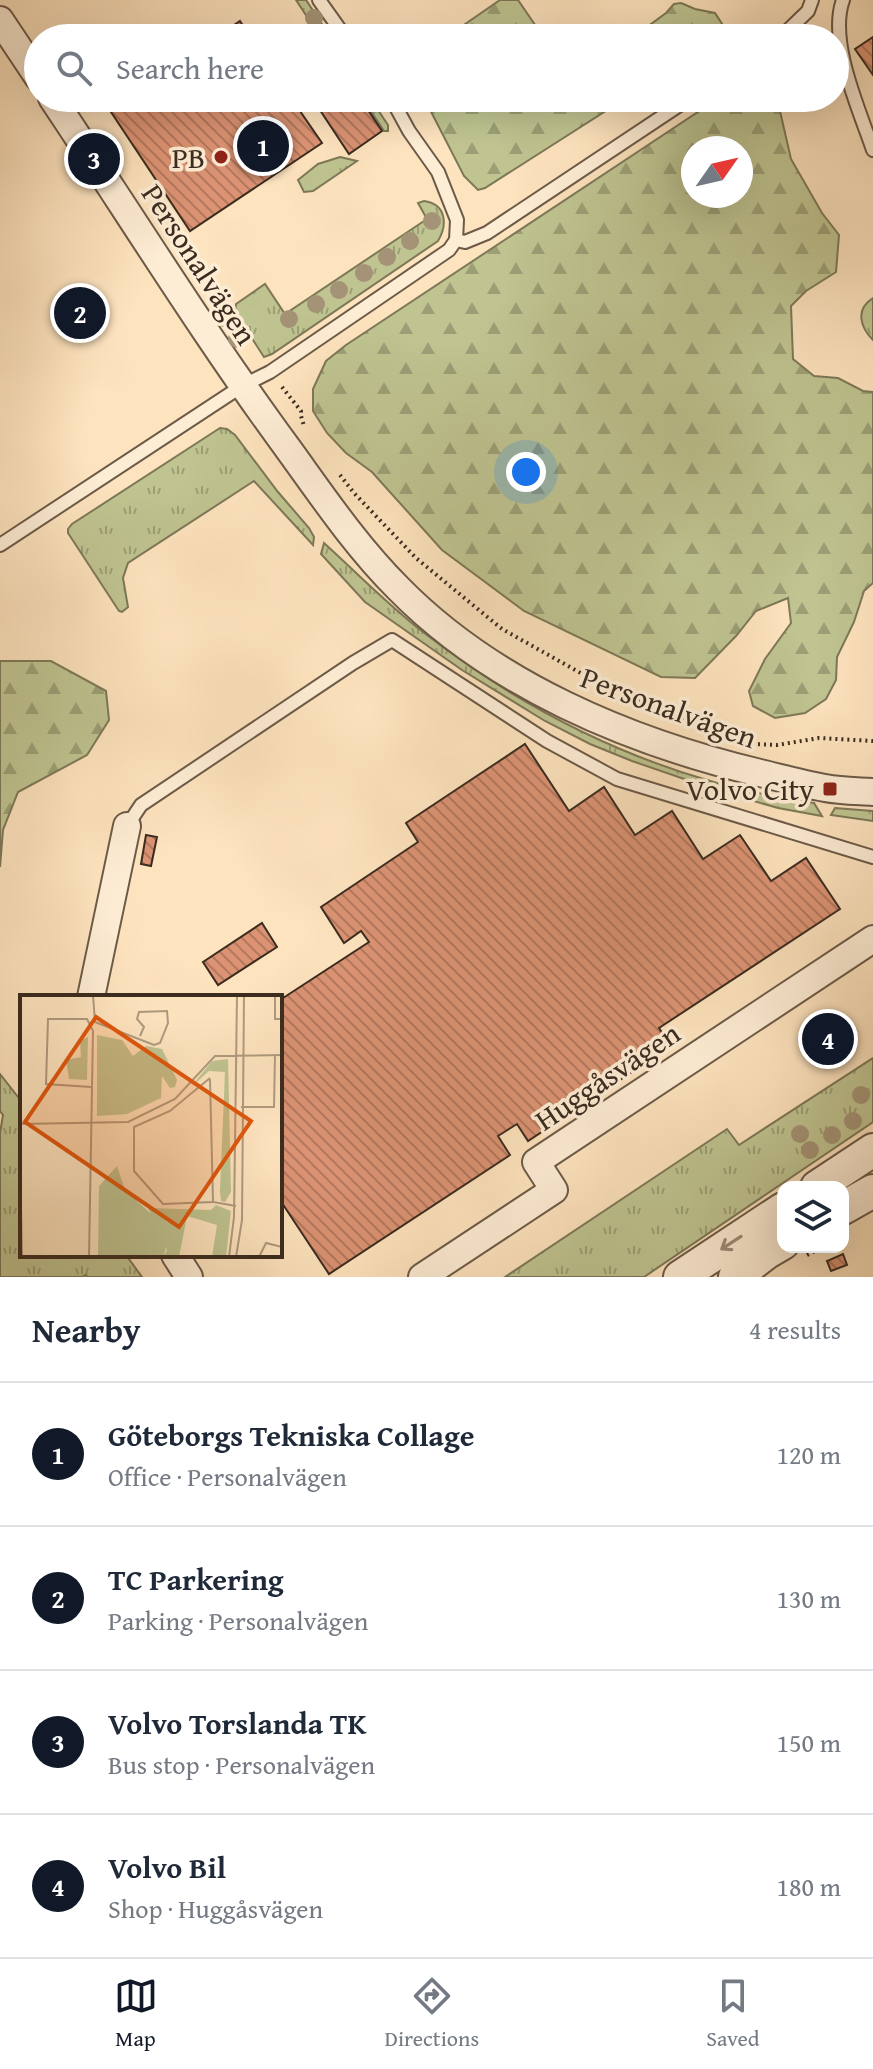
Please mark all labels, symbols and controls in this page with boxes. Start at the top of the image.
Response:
search box [24,24,849,112]
icon: search [52,46,96,90]
text: Search here [116,46,264,90]
pin: 1 [237,116,289,176]
pin: 3 [68,129,120,189]
place label: PB [172,135,205,179]
north arrow [681,136,753,208]
marker: PB [212,148,230,166]
street label: Personalvägen [131,175,269,353]
pin: 2 [54,283,106,343]
your location [506,452,546,492]
street label: Personalvägen [575,655,763,759]
place label: Volvo City [686,767,814,811]
marker: Volvo City [821,780,839,798]
inset map [20,995,282,1257]
pin: 4 [802,1009,854,1069]
street label: Huggåsvägen [525,1011,689,1141]
map controls [777,1181,849,1253]
button: layers [777,1181,849,1253]
one-way arrow [721,1235,743,1251]
text: Nearby [32,1305,141,1354]
text: 4 results [749,1310,841,1349]
text: Göteborgs Tekniska Collage [108,1413,474,1457]
text: 1 [51,1435,65,1474]
text: 120 m [776,1435,841,1474]
text: Office · Personalvägen [108,1457,347,1496]
text: TC Parkering [108,1557,284,1601]
text: 2 [51,1579,65,1618]
text: 130 m [776,1579,841,1618]
text: Parking · Personalvägen [108,1601,368,1640]
text: Volvo Torslanda TK [108,1701,366,1745]
text: 3 [51,1723,65,1762]
text: 150 m [776,1723,841,1762]
text: Bus stop · Personalvägen [108,1745,375,1784]
text: Volvo Bil [108,1845,226,1889]
text: 4 [51,1867,65,1906]
text: 180 m [776,1867,841,1906]
text: Shop · Huggåsvägen [108,1889,323,1928]
tab: Map [114,1974,158,2054]
tab: Directions [385,1974,479,2054]
tab: Saved [706,1974,759,2054]

